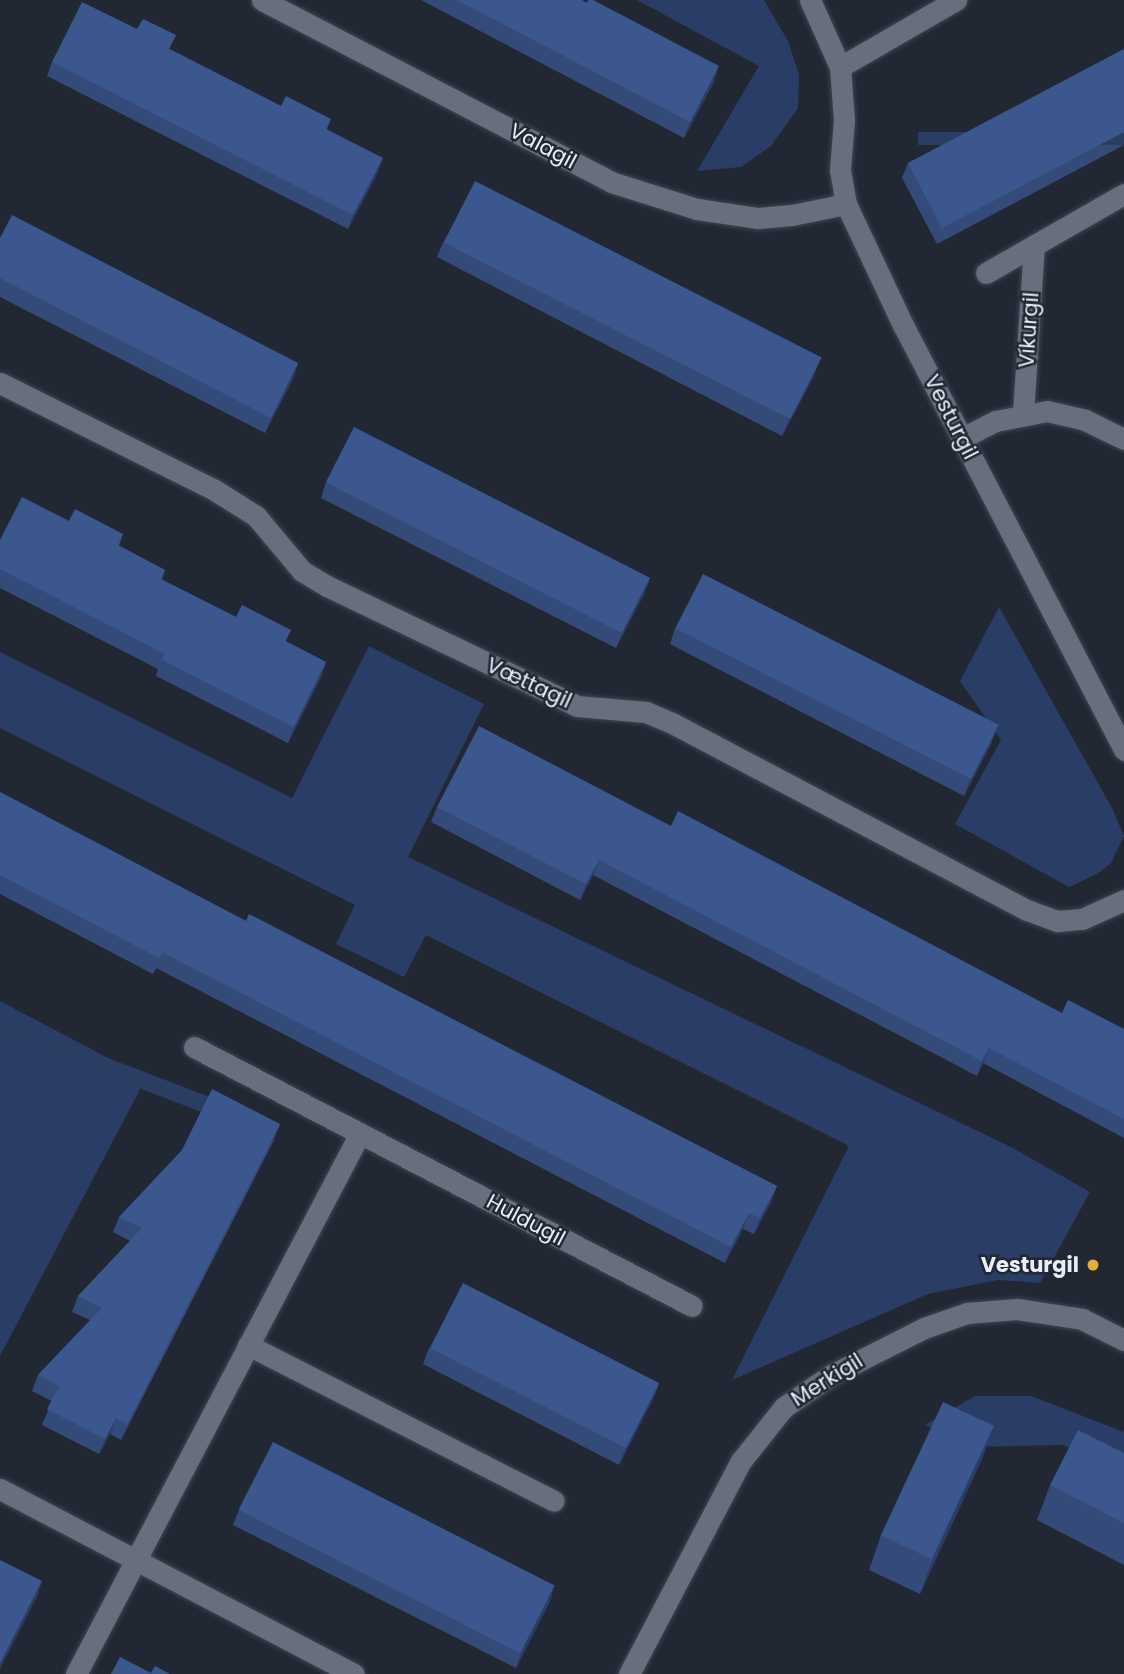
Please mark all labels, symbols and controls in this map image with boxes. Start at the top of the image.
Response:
street label: Valagil [505,118,581,174]
street label: Víkurgil [1014,291,1044,369]
street label: Vesturgil [919,370,983,464]
street label: Vættagil [482,652,576,714]
street label: Huldugil [482,1189,570,1251]
place label: Vesturgil [981,1252,1079,1278]
marker: Vesturgil [1085,1257,1101,1273]
street label: Merkigil [787,1348,867,1412]

